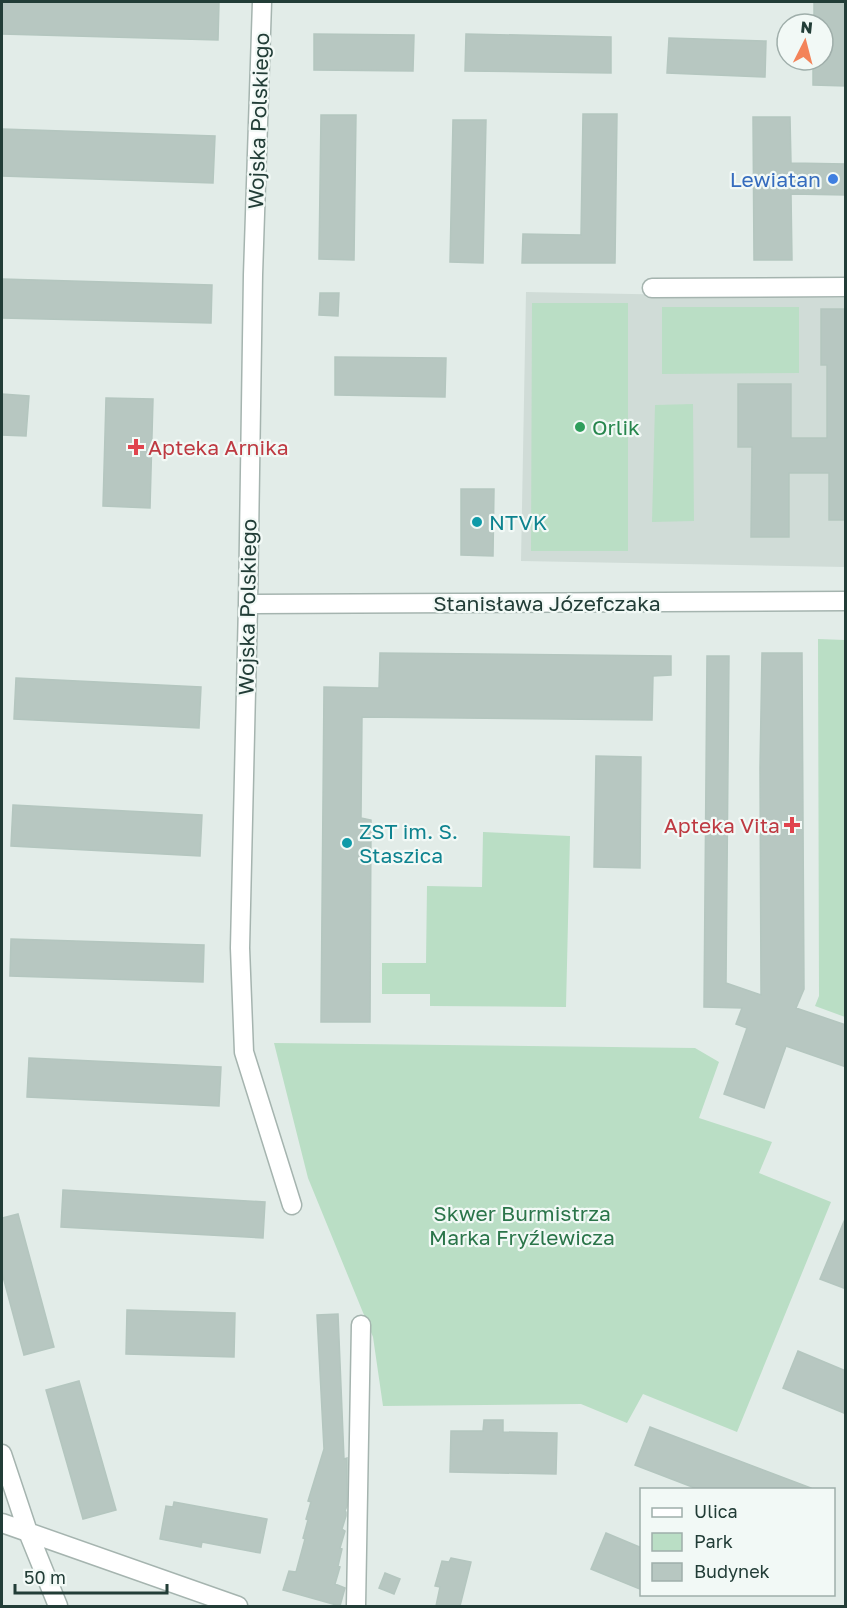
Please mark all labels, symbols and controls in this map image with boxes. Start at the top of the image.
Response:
north arrow [775,12,835,72]
text: N [799,17,814,38]
street label: Wojska Polskiego [242,32,274,210]
place label: Lewiatan [730,166,821,192]
marker: Lewiatan [826,172,840,186]
place label: Orlik [592,414,640,440]
marker: Orlik [573,420,587,434]
place label: Apteka Arnika [148,434,289,460]
marker: Apteka Arnika [129,440,143,454]
place label: NTVK [489,509,547,535]
marker: NTVK [470,515,484,529]
street label: Wojska Polskiego [232,518,262,696]
street label: Stanisława Józefczaka [433,590,661,616]
place label: Apteka Vita [664,812,780,838]
place label: ZST im. S. Staszica [359,818,458,868]
marker: Apteka Vita [785,818,799,832]
marker: ZST im. S. Staszica [340,836,354,850]
park label: Skwer Burmistrza Marka Fryźlewicza [429,1200,615,1250]
legend [640,1488,835,1596]
text: Ulica [694,1500,738,1522]
text: Park [694,1530,733,1552]
scale bar [15,1557,166,1595]
text: Budynek [694,1560,770,1582]
text: 50 m [24,1566,66,1588]

